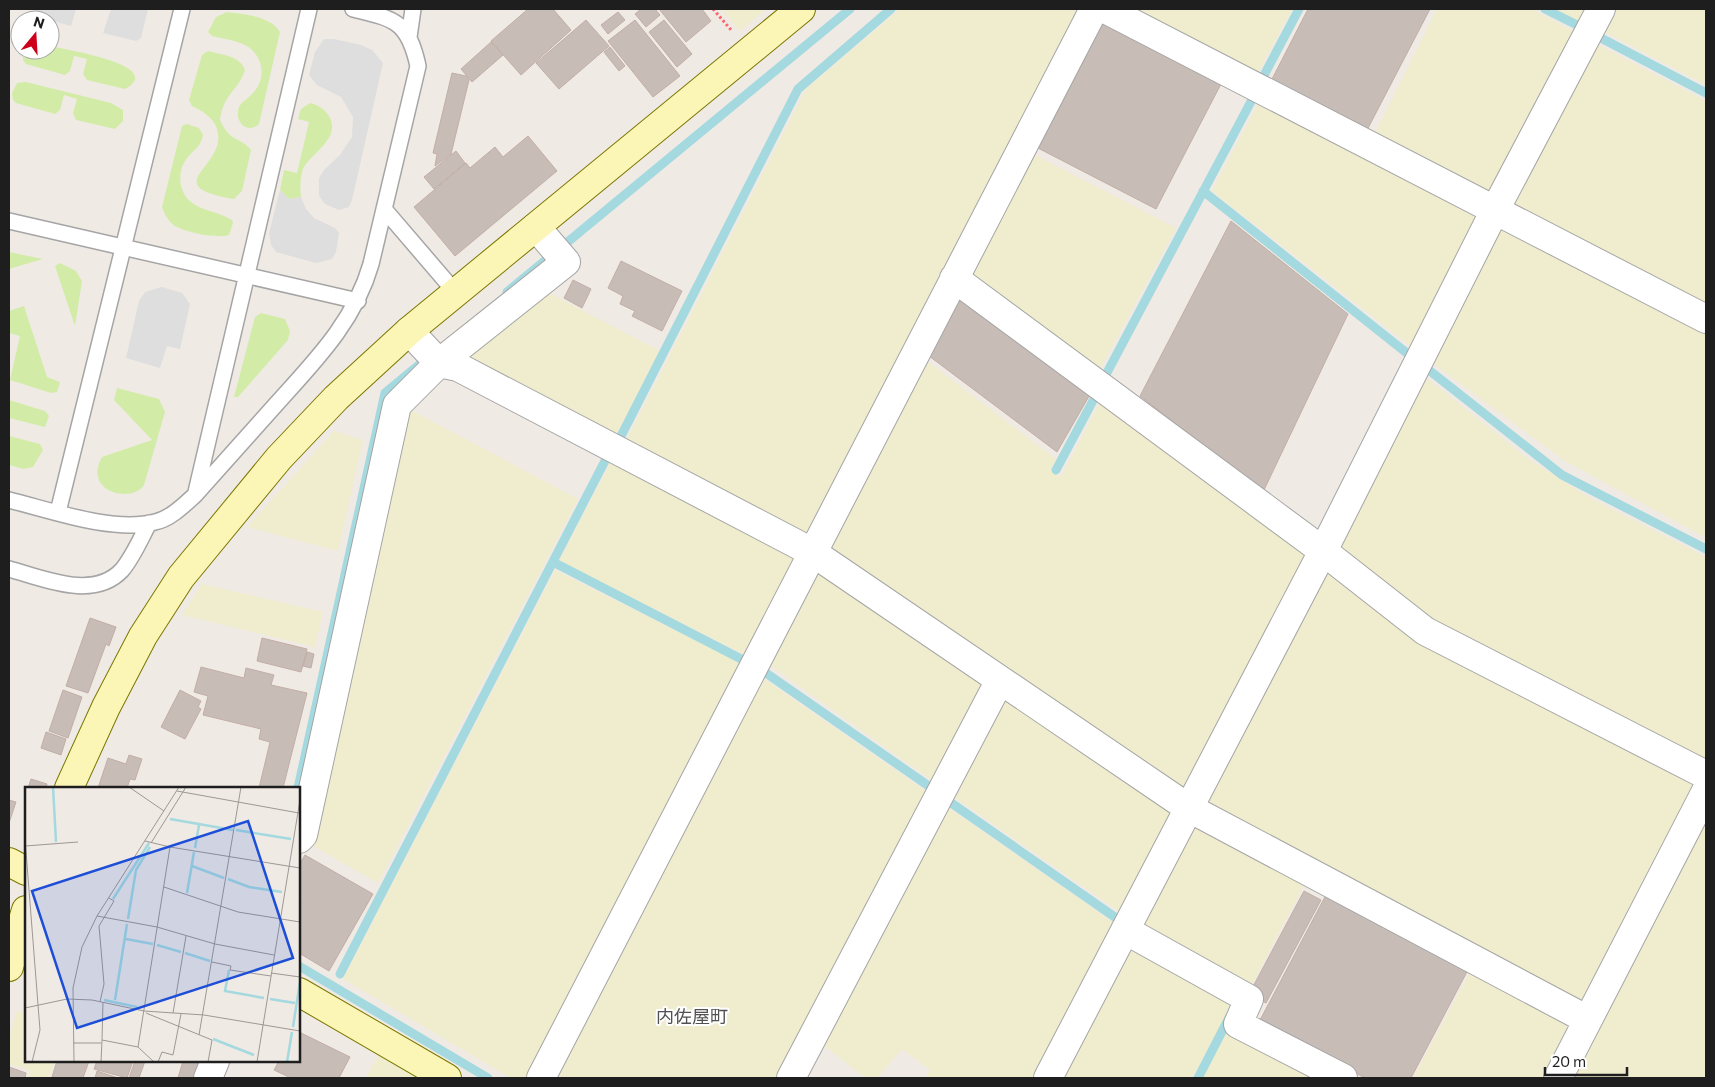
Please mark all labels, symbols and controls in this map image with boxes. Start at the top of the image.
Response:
north arrow [10,10,60,60]
text: N [32,12,47,32]
inset map [25,787,300,1062]
district label: 内佐屋町 [656,1005,728,1027]
scale bar [1545,1044,1628,1076]
text: 20 m [1552,1052,1586,1070]

